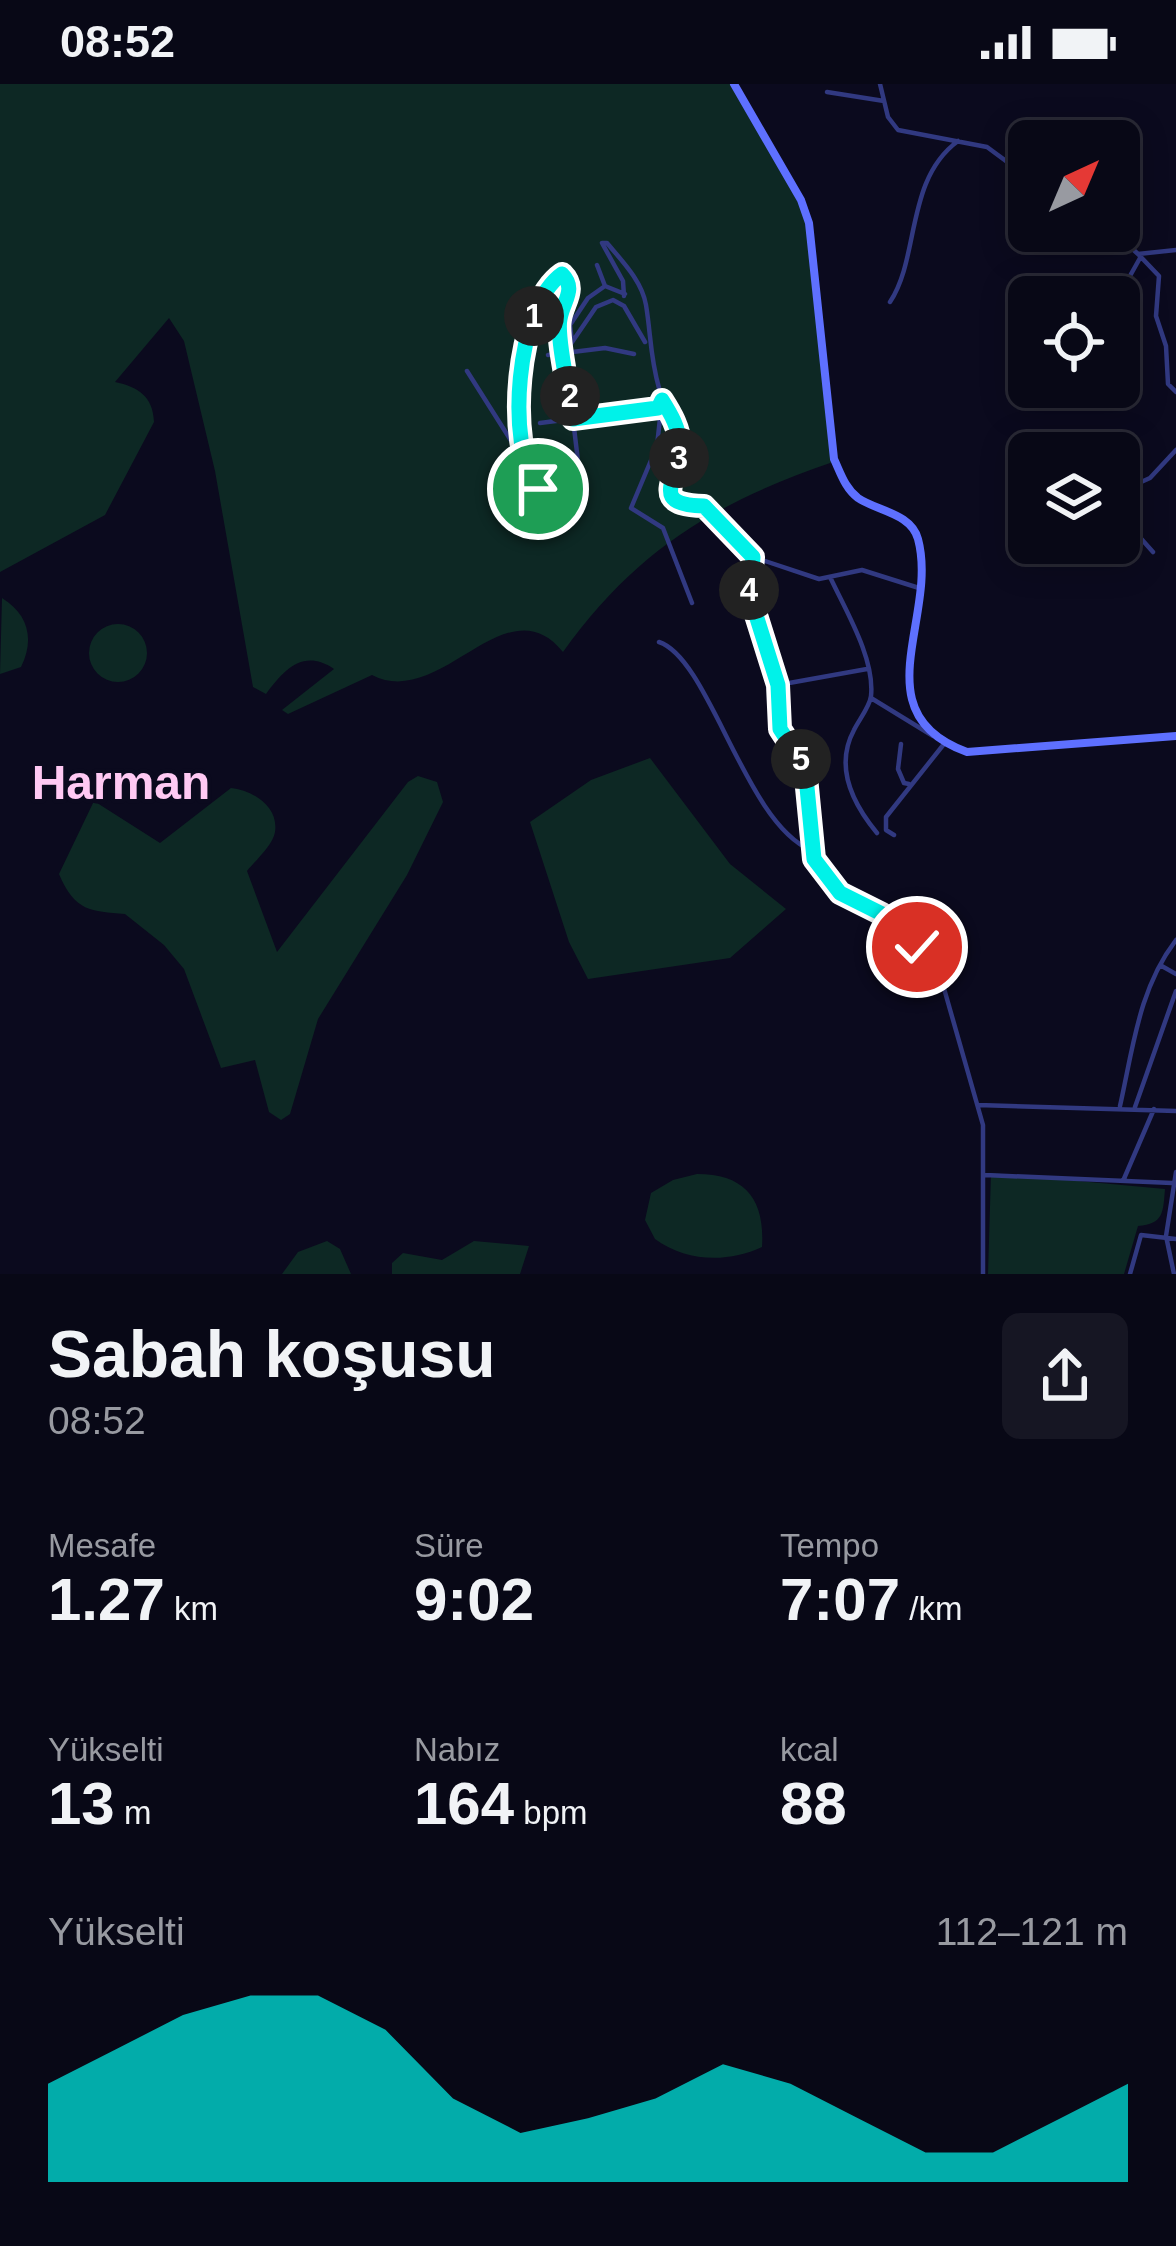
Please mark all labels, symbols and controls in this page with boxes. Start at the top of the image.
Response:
text: 08:52 [60,16,175,67]
north arrow [1008,120,1140,252]
map controls [1008,120,1140,564]
button: locate [1008,276,1140,408]
pin: 1 [504,286,564,346]
text: 1 [525,297,543,334]
pin: 2 [540,366,600,426]
text: 2 [561,377,579,414]
pin: 3 [649,428,709,488]
button: layers [1008,432,1140,564]
pin [487,438,589,540]
text: 3 [670,439,688,476]
icon: arrive [505,456,571,522]
pin: 4 [719,560,779,620]
text: 4 [740,571,758,608]
pin: 5 [771,729,831,789]
text: 5 [792,740,810,777]
district label: Harman [32,756,210,809]
pin [866,896,968,998]
icon: check [884,914,950,980]
button: share [1002,1313,1128,1439]
text: Sabah koşusu [48,1317,495,1391]
text: 08:52 [48,1399,146,1442]
text: Mesafe [48,1527,156,1564]
text: Süre [414,1527,484,1564]
text: Tempo [780,1527,879,1564]
text: 1.27 [48,1566,165,1633]
text: 9:02 [414,1566,534,1633]
text: 7:07 [780,1566,900,1633]
text: km [165,1590,218,1627]
text: /km [900,1590,962,1627]
text: Yükselti [48,1731,164,1768]
text: Nabız [414,1731,500,1768]
text: kcal [780,1731,839,1768]
text: 13 [48,1770,115,1837]
text: 164 [414,1770,514,1837]
text: 88 [780,1770,847,1837]
text: m [115,1794,151,1831]
text: bpm [514,1794,587,1831]
text: Yükselti [48,1910,185,1953]
text: 112–121 m [936,1910,1128,1953]

